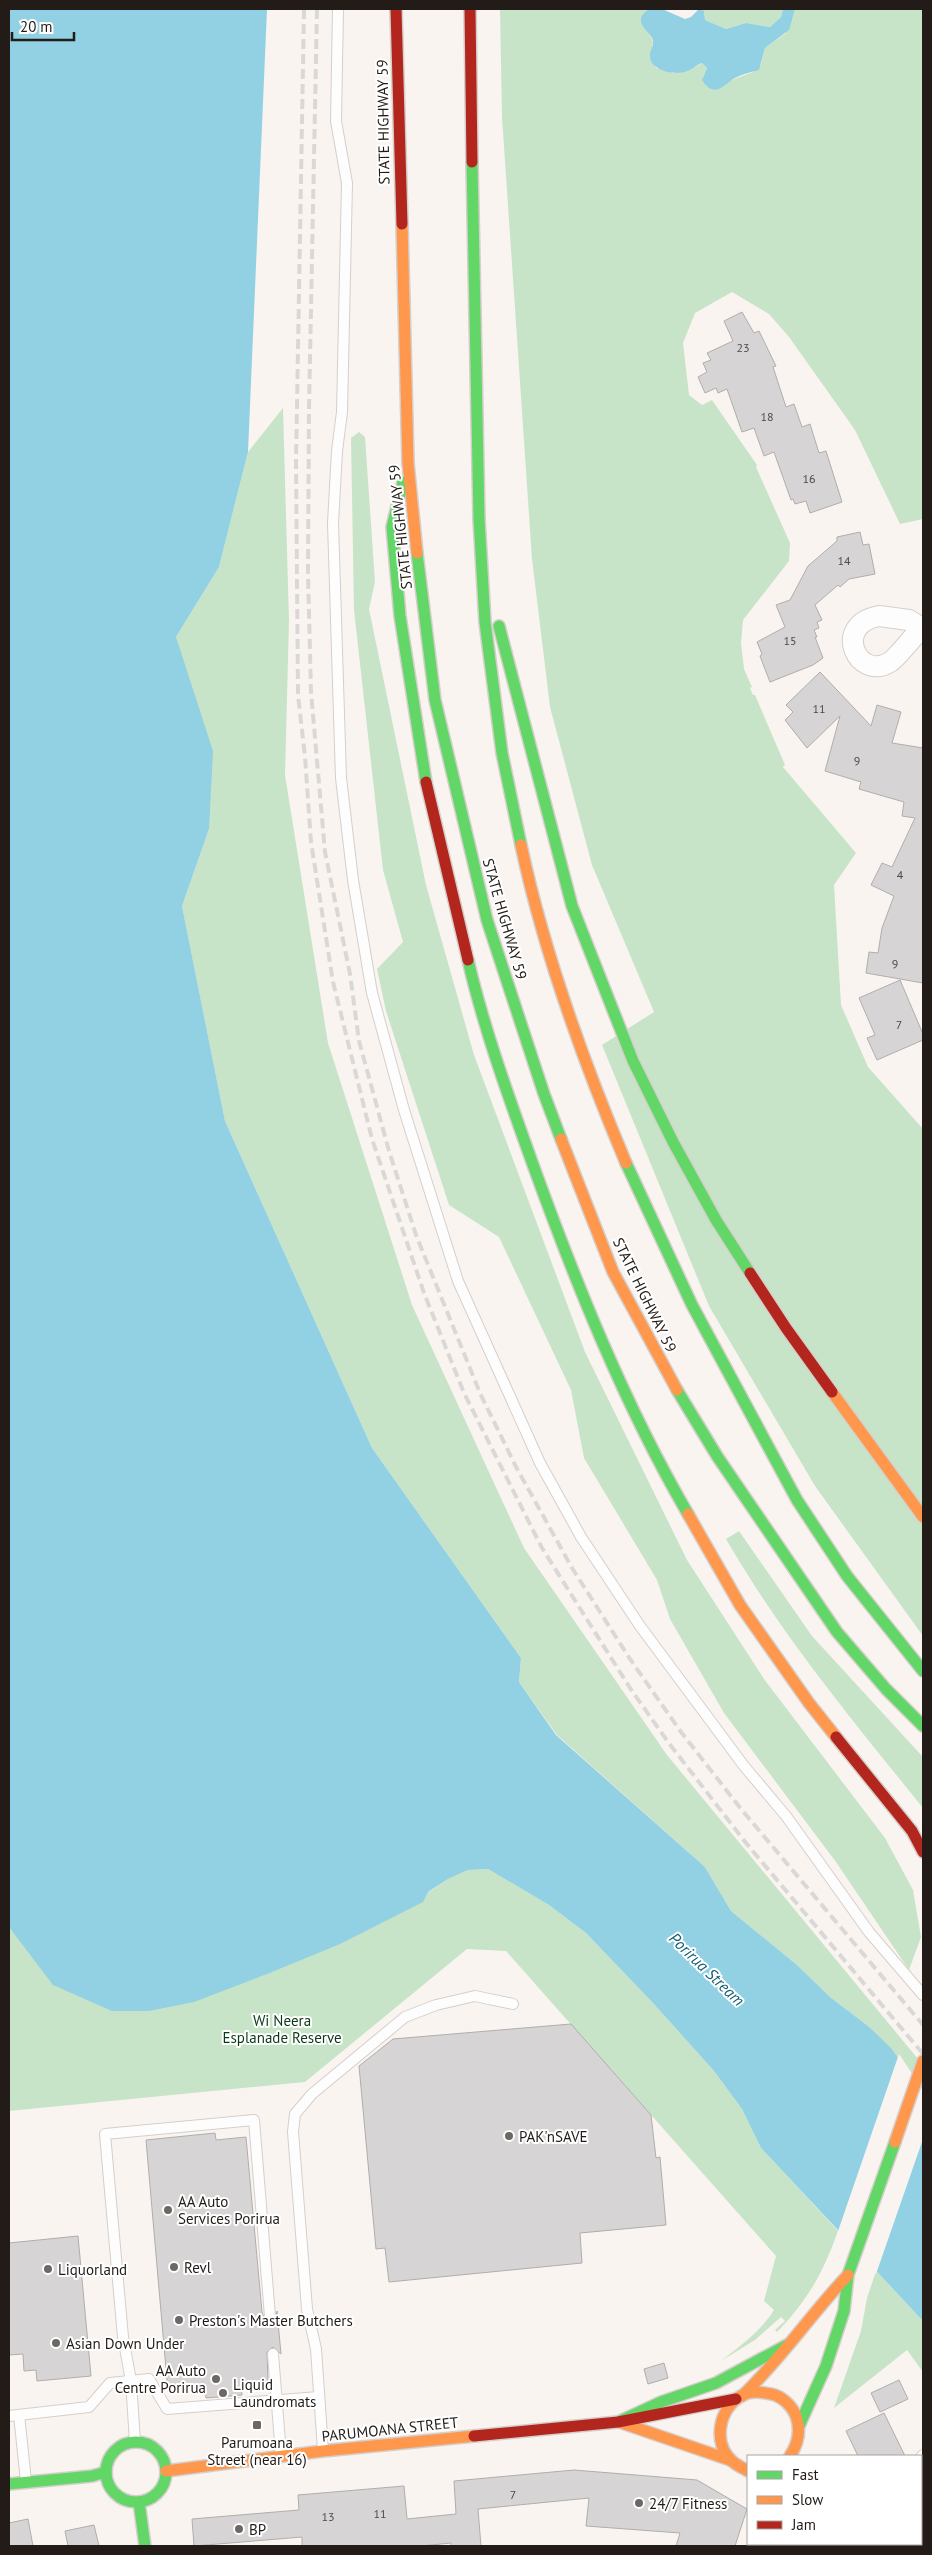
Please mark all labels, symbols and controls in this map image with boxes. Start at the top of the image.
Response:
scale bar [12,10,75,42]
text: 20 m [20,17,53,36]
street label: STATE HIGHWAY 59 [372,59,394,185]
house number: 23 [736,340,750,355]
house number: 18 [760,409,774,424]
street label: STATE HIGHWAY 59 [384,464,416,590]
house number: 16 [802,471,816,486]
house number: 14 [837,553,851,568]
house number: 15 [783,633,797,648]
house number: 11 [812,701,826,716]
house number: 9 [854,753,860,768]
street label: STATE HIGHWAY 59 [479,856,531,982]
house number: 4 [897,867,904,882]
house number: 9 [892,956,898,971]
house number: 7 [896,1017,902,1032]
street label: STATE HIGHWAY 59 [609,1235,681,1355]
water label: Porirua Stream [665,1928,749,2010]
park label: Wi Neera Esplanade Reserve [222,2011,342,2047]
place label: PAK'nSAVE [519,2127,588,2146]
marker: PAK'nSAVE [503,2130,515,2142]
place label: AA Auto Services Porirua [178,2192,280,2228]
marker: AA Auto Services Porirua [162,2204,174,2216]
place label: Revl [184,2258,212,2277]
place label: Liquorland [58,2260,127,2279]
marker: Revl [168,2261,180,2273]
marker: Liquorland [42,2263,54,2275]
place label: Preston's Master Butchers [189,2311,353,2330]
marker: Preston's Master Butchers [173,2314,185,2326]
place label: Asian Down Under [66,2334,184,2353]
marker: Asian Down Under [50,2337,62,2349]
place label: AA Auto Centre Porirua [115,2361,206,2397]
marker: AA Auto Centre Porirua [210,2373,222,2385]
place label: Liquid Laundromats [233,2375,316,2411]
marker: Liquid Laundromats [217,2387,229,2399]
street label: PARUMOANA STREET [321,2412,460,2446]
marker: Parumoana Street (near 16) [251,2419,263,2431]
place label: Parumoana Street (near 16) [207,2433,307,2469]
legend [747,2455,922,2545]
text: Fast [792,2465,819,2484]
house number: 7 [510,2487,516,2502]
text: Slow [792,2490,823,2509]
place label: 24/7 Fitness [649,2494,727,2513]
marker: 24/7 Fitness [633,2497,645,2509]
house number: 11 [373,2506,387,2521]
house number: 13 [321,2509,335,2524]
text: Jam [791,2515,816,2534]
place label: BP [249,2520,266,2539]
marker: BP [233,2523,245,2535]

